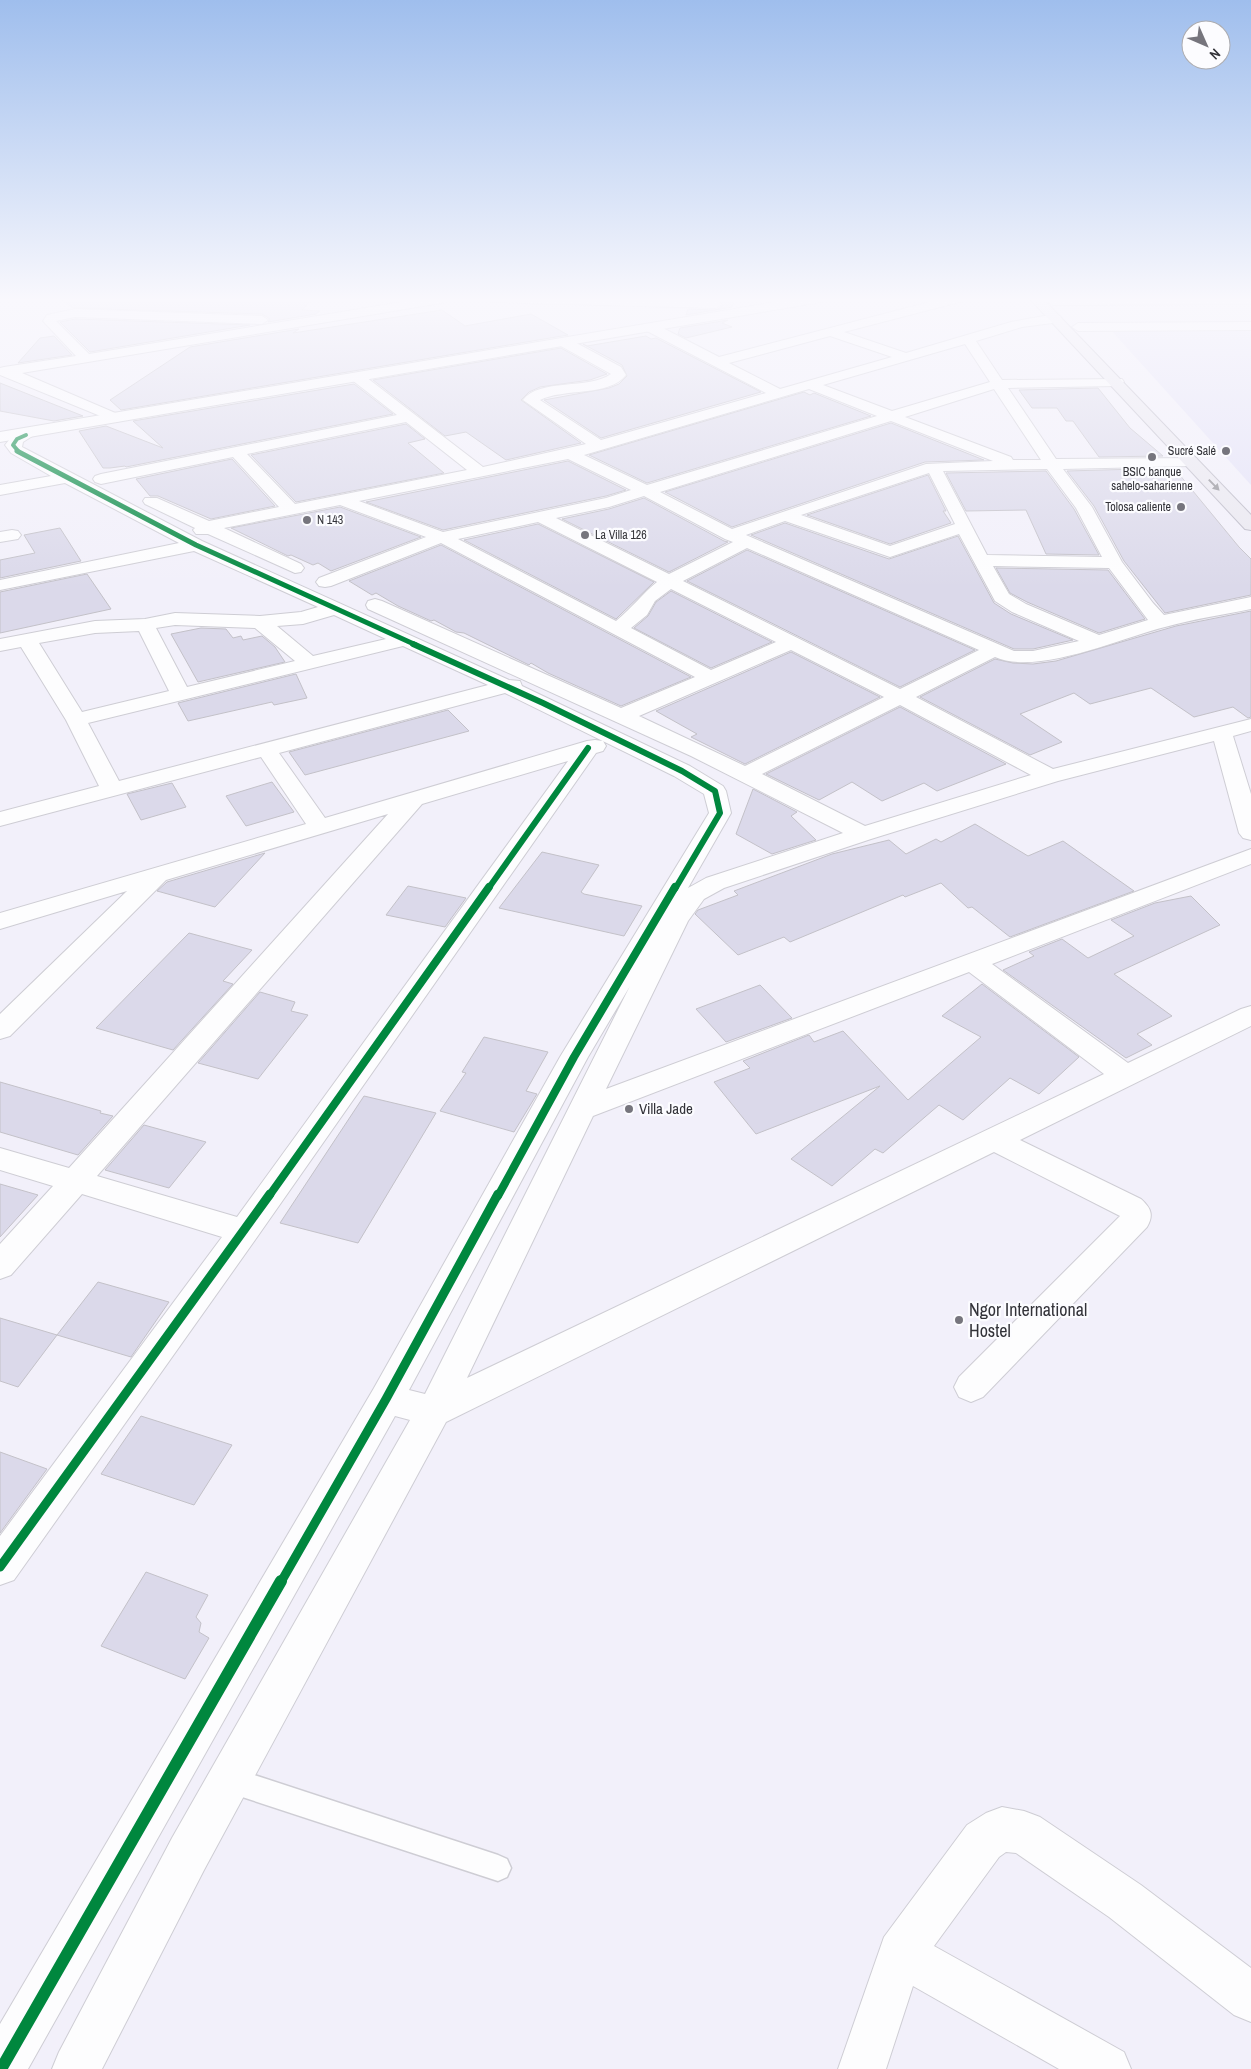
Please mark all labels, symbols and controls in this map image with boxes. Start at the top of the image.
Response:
north arrow [1181,20,1231,70]
text: N [1206,45,1224,63]
place label: Sucré Salé [1168,443,1216,459]
marker: Sucré Salé [1220,445,1232,457]
marker: BSIC banque sahelo-saharienne [1146,451,1158,463]
place label: BSIC banque sahelo-saharienne [1111,464,1193,494]
one-way arrow [1207,479,1219,491]
place label: Tolosa caliente [1105,499,1171,515]
marker: Tolosa caliente [1175,501,1187,513]
place label: N 143 [317,512,343,528]
marker: N 143 [301,514,313,526]
place label: La Villa 126 [595,527,647,543]
marker: La Villa 126 [579,529,591,541]
place label: Villa Jade [639,1098,693,1119]
marker: Villa Jade [623,1103,635,1115]
place label: Ngor International Hostel [969,1297,1087,1343]
marker: Ngor International Hostel [953,1314,965,1326]

